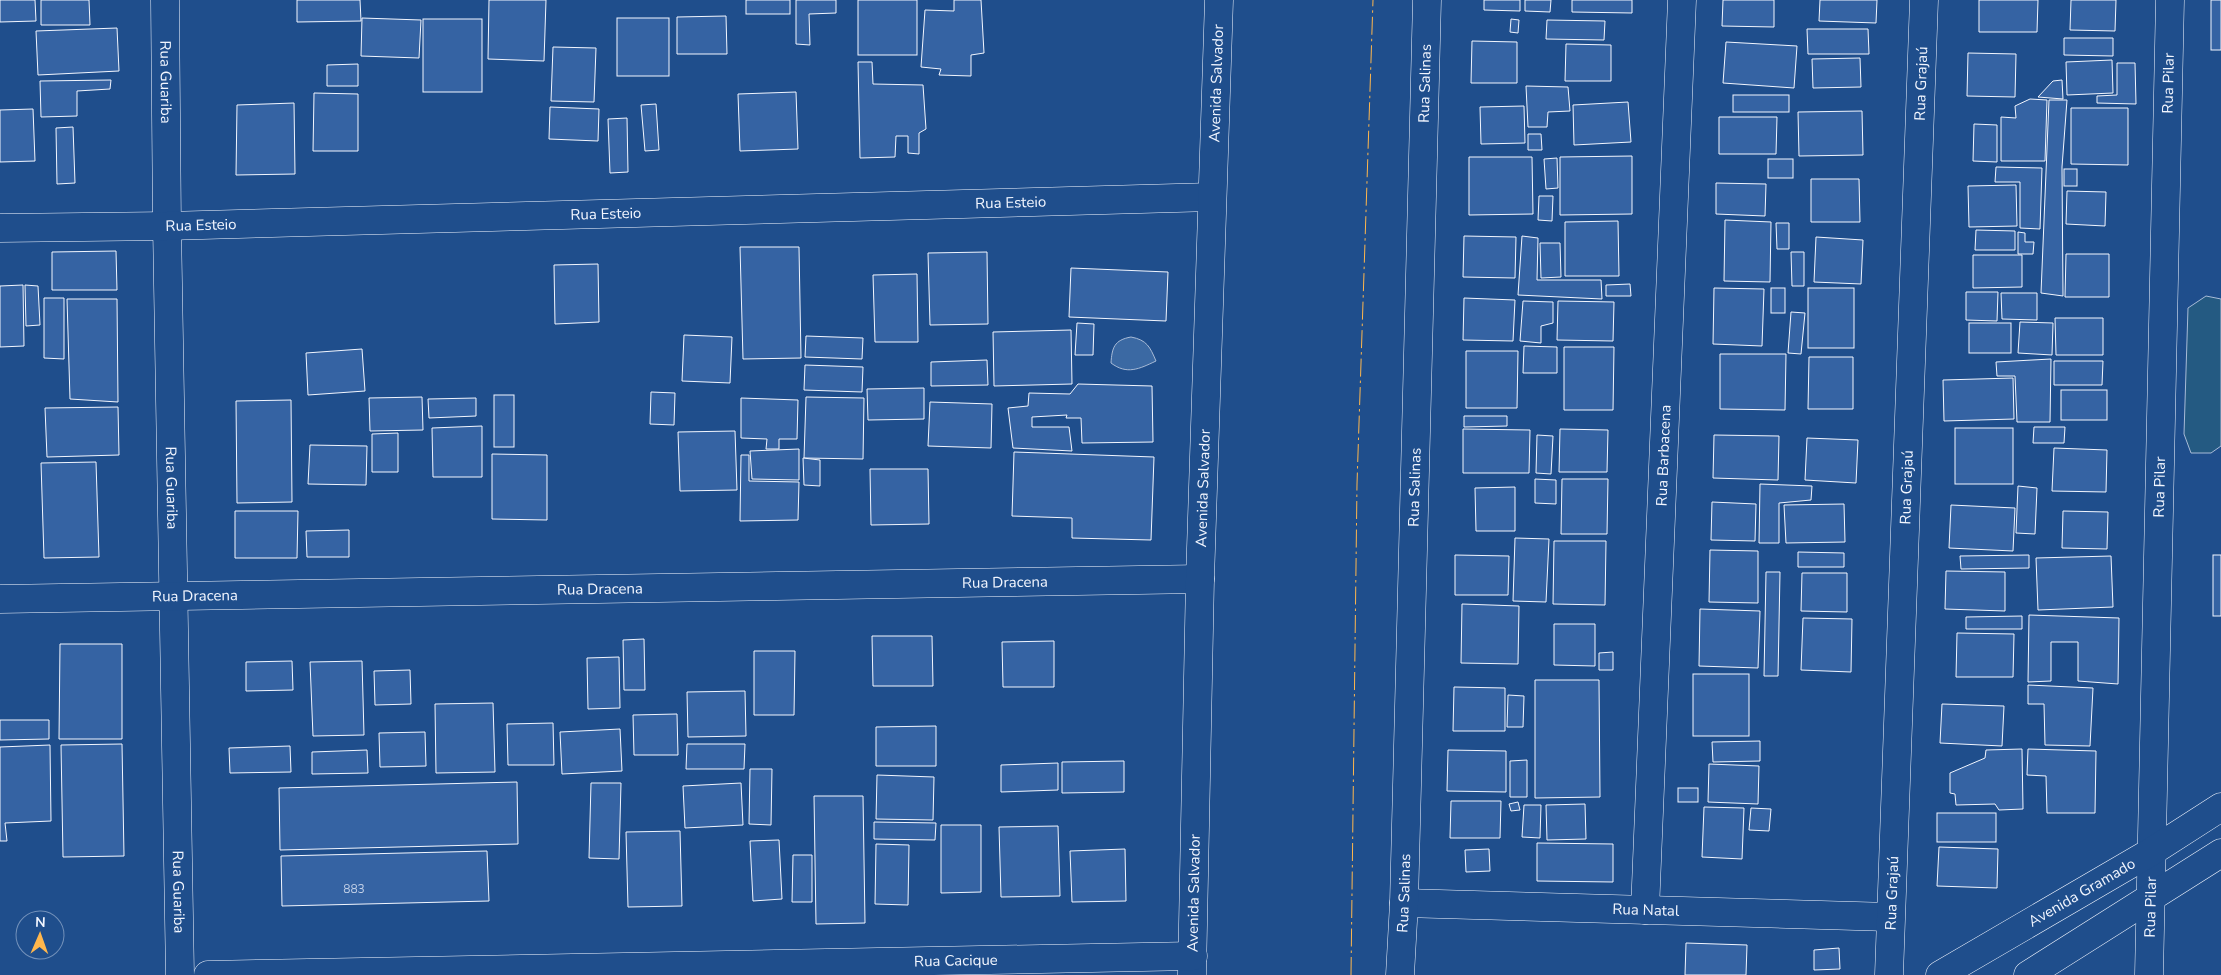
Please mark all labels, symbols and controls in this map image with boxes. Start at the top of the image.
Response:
street label: Avenida Salvador [1204,23,1228,143]
street label: Rua Guariba [155,40,176,124]
street label: Rua Salinas [1414,44,1436,123]
street label: Rua Grajaú [1910,46,1932,121]
street label: Rua Pilar [2158,52,2179,114]
street label: Rua Esteio [975,192,1046,214]
street label: Rua Esteio [570,203,642,225]
street label: Rua Esteio [165,214,237,236]
street label: Rua Barbacena [1651,404,1676,507]
street label: Avenida Salvador [1191,428,1215,548]
street label: Rua Guariba [161,446,182,530]
street label: Rua Salinas [1404,447,1426,527]
street label: Rua Grajaú [1895,450,1918,525]
street label: Rua Pilar [2149,456,2170,518]
street label: Rua Dracena [962,572,1048,593]
street label: Rua Dracena [557,578,643,600]
street label: Rua Dracena [152,585,238,606]
street label: Avenida Salvador [1182,833,1205,952]
street label: Rua Guariba [168,850,189,934]
street label: Rua Salinas [1392,853,1415,933]
street label: Avenida Gramado [2024,853,2139,931]
street label: Rua Grajaú [1881,856,1903,931]
street label: Rua Pilar [2140,876,2161,938]
house number: 883 [343,881,365,897]
street label: Rua Natal [1612,899,1680,921]
north arrow [15,910,65,960]
text: N [35,913,46,932]
street label: Rua Cacique [914,950,998,971]

